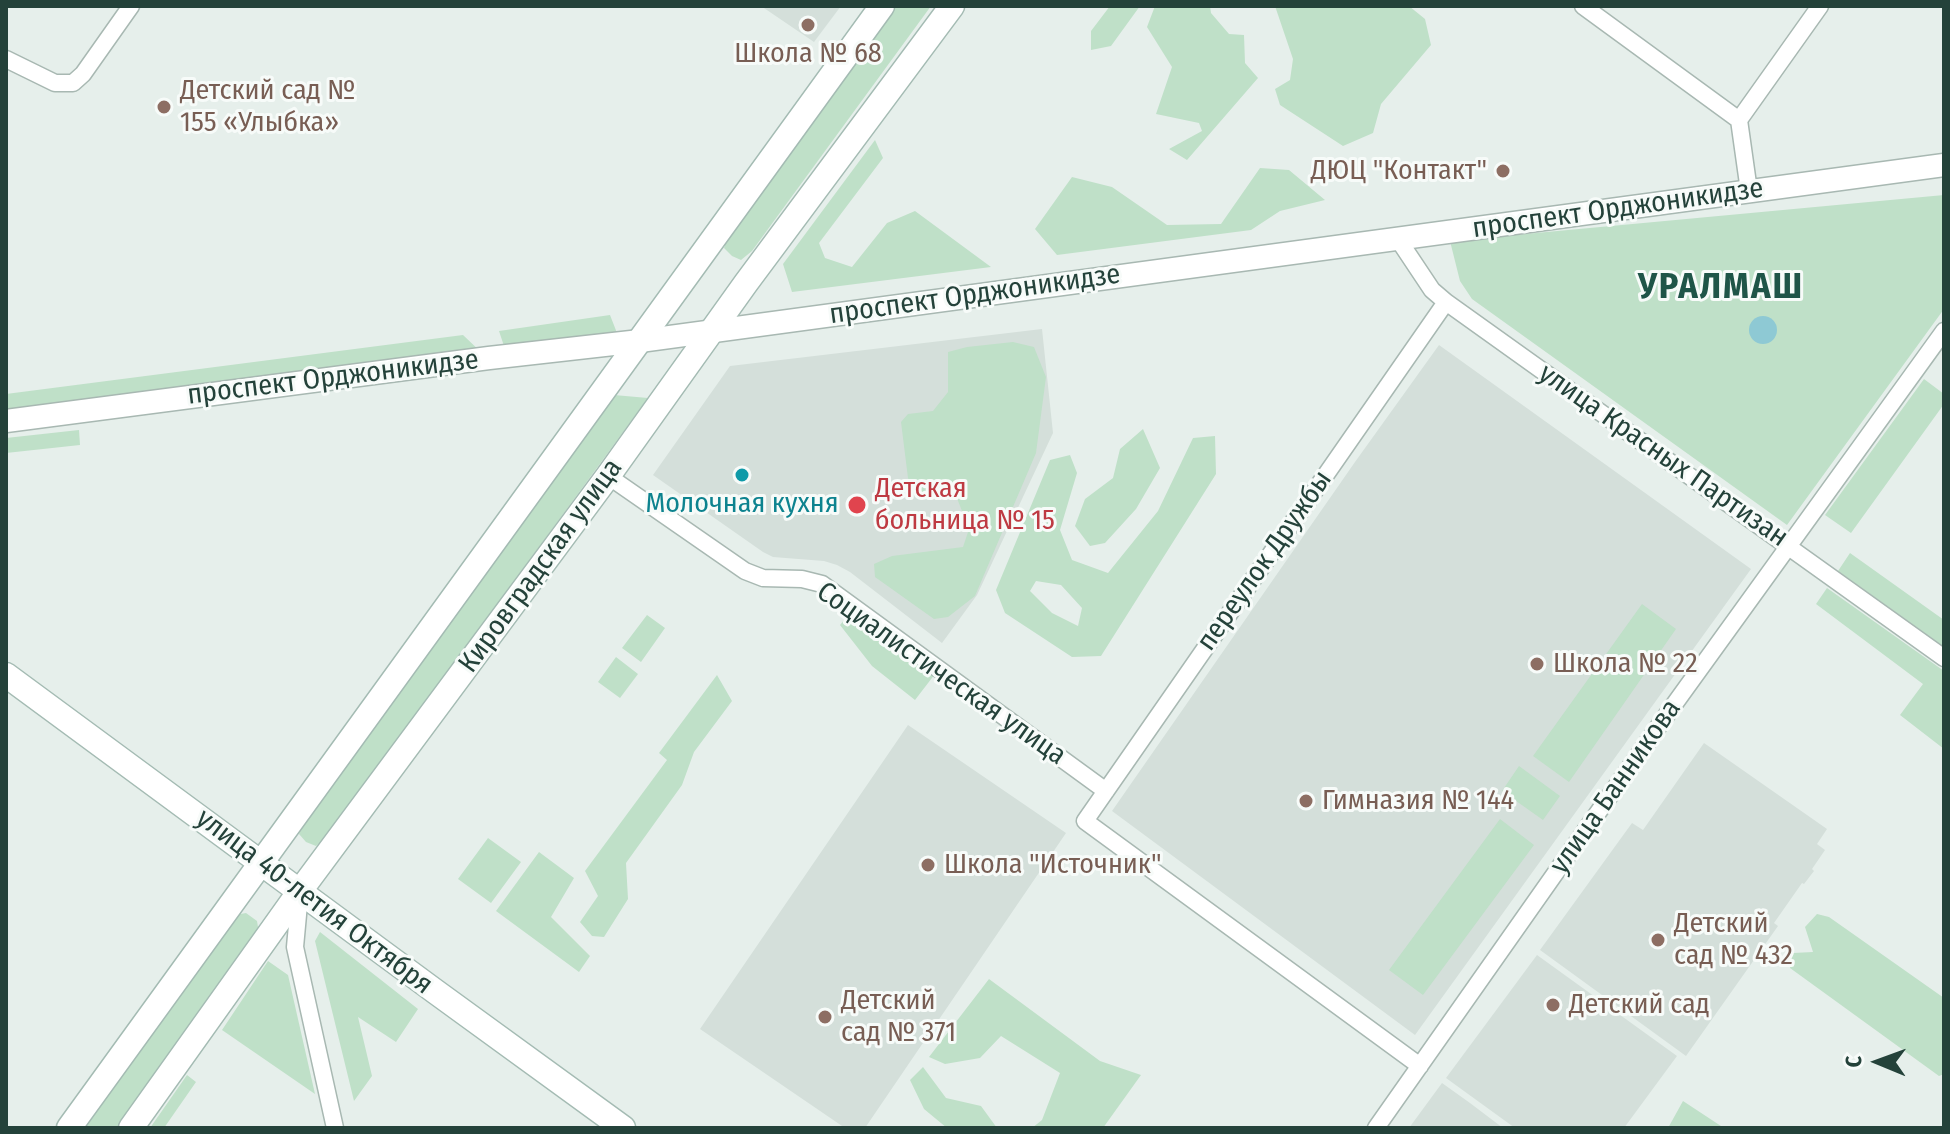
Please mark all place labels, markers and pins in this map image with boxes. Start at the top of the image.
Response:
marker: Школа № 68 [799,16,817,34]
place label: Школа № 68 [734,37,882,71]
place label: Детский сад № 155 «Улыбка» [180,74,355,140]
marker: Детский сад № 155 «Улыбка» [155,98,173,116]
place label: ДЮЦ "Контакт" [1311,154,1487,188]
marker: ДЮЦ "Контакт" [1494,162,1512,180]
marker: Молочная кухня [733,466,751,484]
place label: Детская больница № 15 [875,472,1055,538]
place label: Молочная кухня [645,487,839,521]
marker: Детская больница № 15 [846,494,868,516]
place label: Школа № 22 [1553,647,1698,681]
marker: Школа № 22 [1528,655,1546,673]
place label: Гимназия № 144 [1322,784,1514,818]
marker: Гимназия № 144 [1297,792,1315,810]
place label: Школа "Источник" [944,848,1162,882]
marker: Школа "Источник" [919,856,937,874]
place label: Детский сад № 432 [1674,907,1793,973]
marker: Детский сад № 432 [1649,931,1667,949]
place label: Детский сад № 371 [841,984,956,1050]
place label: Детский сад [1569,988,1710,1022]
marker: Детский сад [1544,996,1562,1014]
marker: Детский сад № 371 [816,1008,834,1026]

